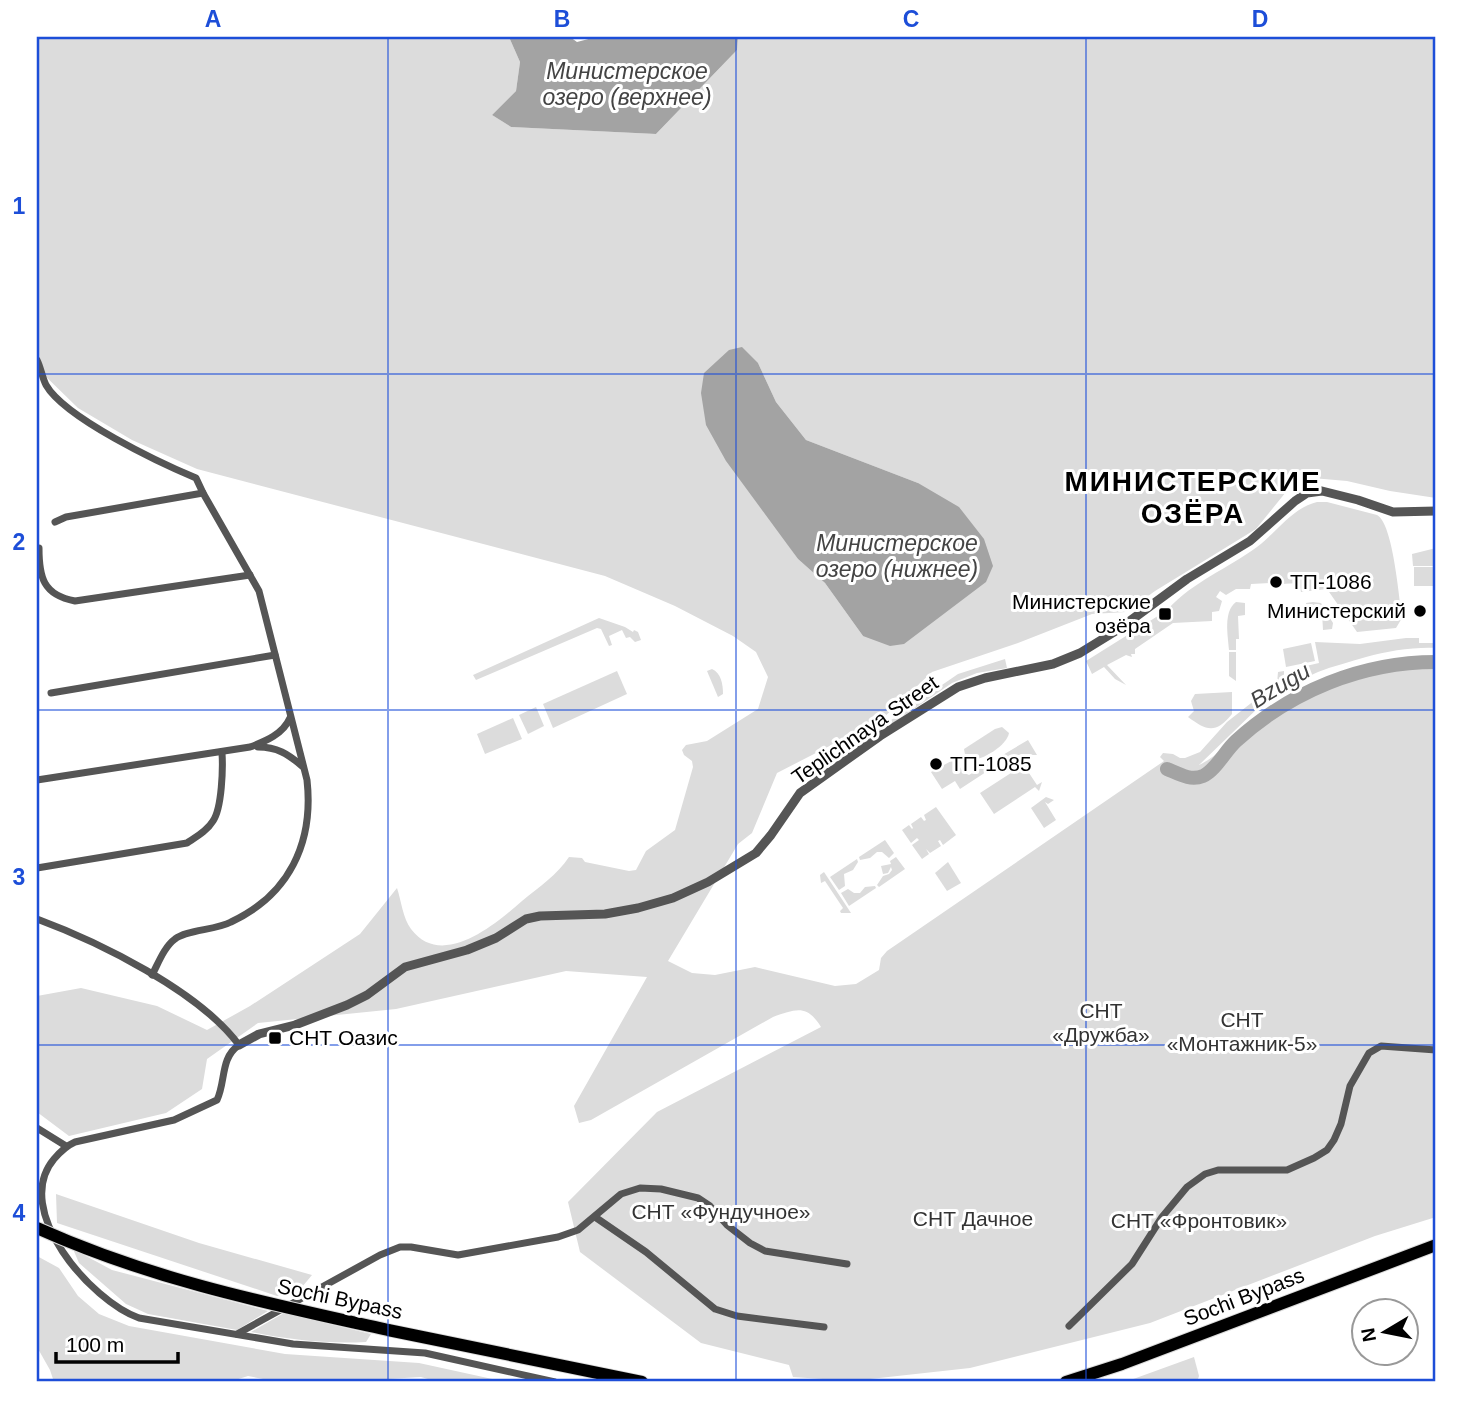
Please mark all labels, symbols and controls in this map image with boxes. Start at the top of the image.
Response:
text: A [205,6,221,32]
text: B [554,6,570,32]
text: C [903,6,919,32]
text: D [1252,6,1268,32]
water label: Министерское озеро (верхнее) [542,58,712,110]
text: 1 [13,193,26,219]
district label: МИНИСТЕРСКИЕ ОЗЁРА [1064,466,1322,529]
text: 2 [13,529,25,555]
water label: Министерское озеро (нижнее) [816,530,978,582]
place label: ТП-1086 [1290,570,1372,593]
marker: ТП-1086 [1268,574,1284,590]
place label: Министерские озёра [1012,590,1151,637]
place label: Министерский [1267,599,1406,622]
marker: Министерский [1412,603,1428,619]
marker: Министерские озёра [1157,606,1173,622]
water label: Bzugu [1245,657,1315,713]
street label: Teplichnaya Street [787,671,942,789]
place label: ТП-1085 [950,752,1032,775]
marker: ТП-1085 [928,756,944,772]
text: 3 [13,864,25,890]
park label: СНТ «Дружба» [1052,999,1150,1046]
park label: СНТ «Монтажник-5» [1167,1008,1317,1055]
place label: СНТ Оазис [289,1026,398,1049]
marker: СНТ Оазис [267,1030,283,1046]
text: 4 [13,1200,26,1226]
park label: СНТ «Фундучное» [631,1200,811,1223]
park label: СНТ Дачное [913,1207,1033,1230]
park label: СНТ «Фронтовик» [1111,1209,1287,1232]
street label: Sochi Bypass [1180,1263,1307,1330]
street label: Sochi Bypass [275,1274,405,1323]
north arrow [1350,1296,1420,1366]
scale bar [56,1321,178,1365]
text: N [1357,1326,1380,1343]
text: 100 m [66,1333,124,1356]

